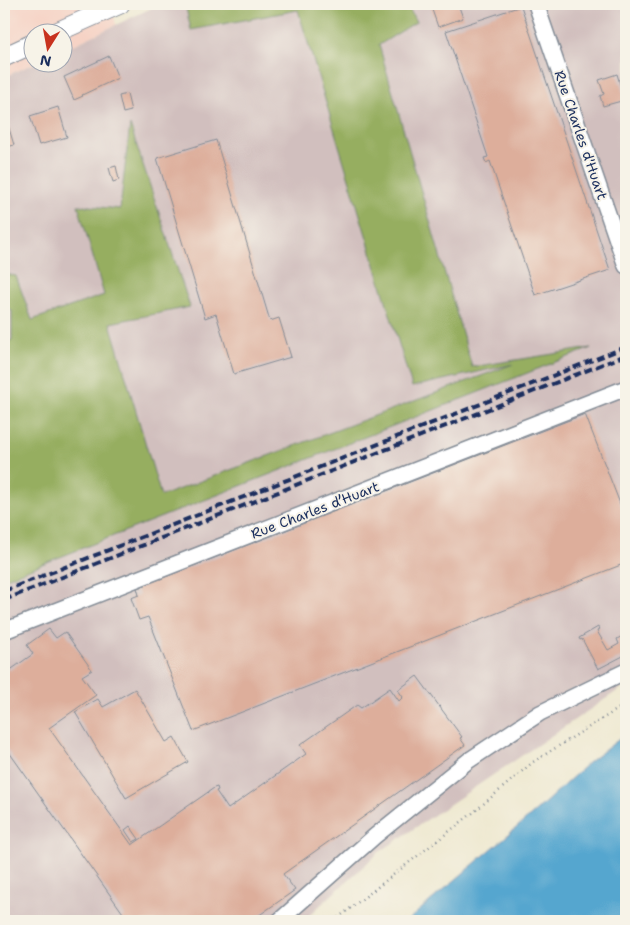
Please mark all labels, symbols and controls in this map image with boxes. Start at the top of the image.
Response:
north arrow [22,22,72,72]
text: N [38,51,53,71]
street label: Rue Charles d'Huart [550,68,612,202]
street label: Rue Charles d’Huart [248,477,382,543]

